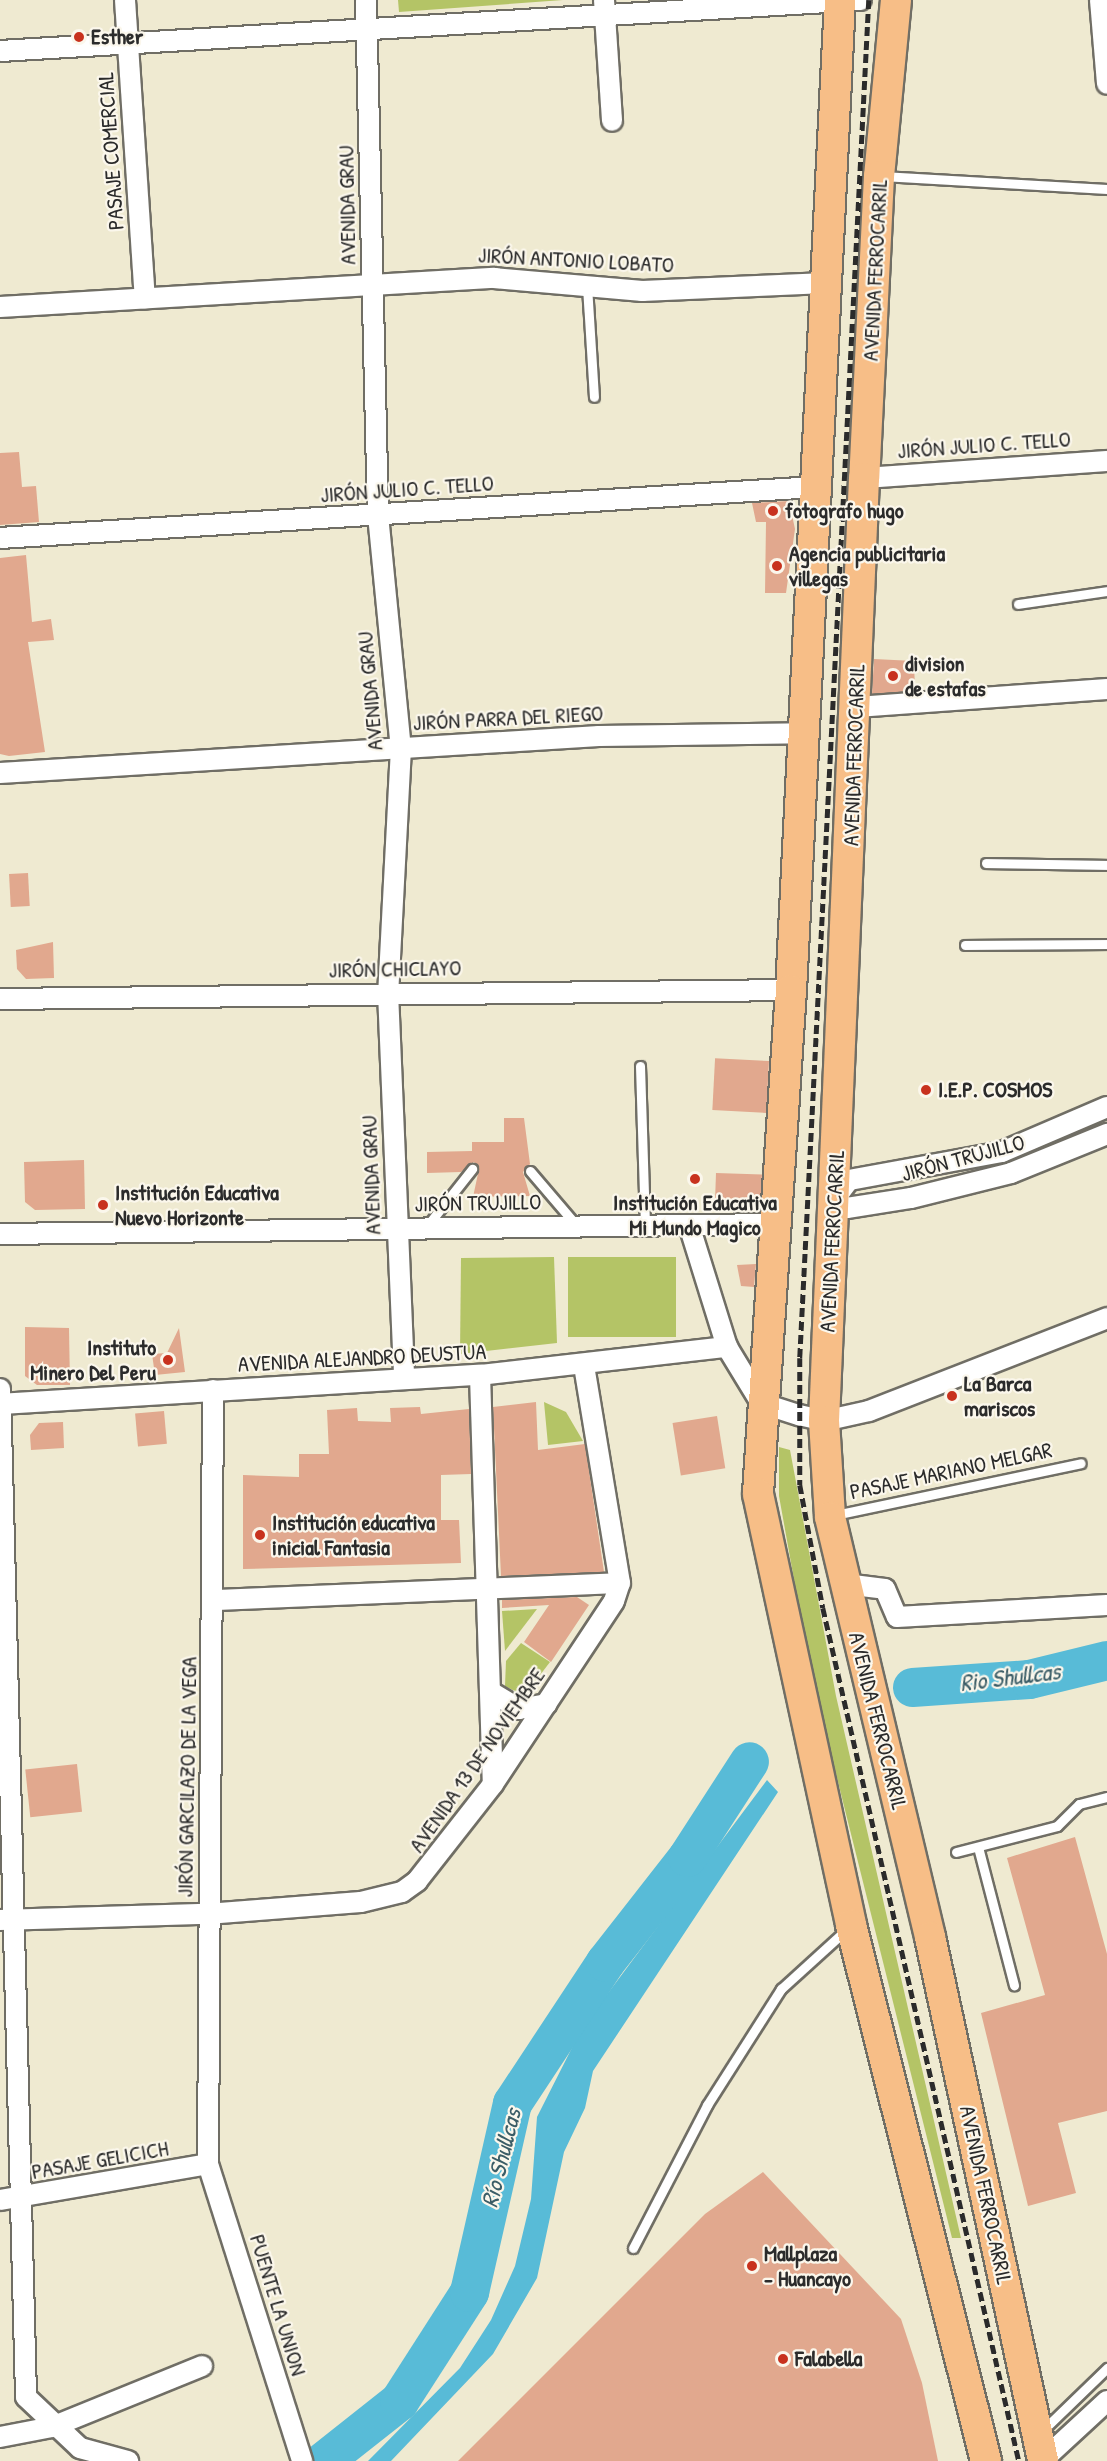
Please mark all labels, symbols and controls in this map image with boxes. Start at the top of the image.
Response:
place label: Esther [91,24,143,50]
marker: Esther [72,30,86,44]
street label: PASAJE COMERCIAL [92,71,130,231]
street label: AVENIDA GRAU [333,145,361,265]
street label: AVENIDA FERROCARRIL [857,178,893,362]
street label: JIRÓN ANTONIO LOBATO [477,242,675,278]
street label: JIRÓN JULIO C. TELLO [896,426,1072,464]
street label: JIRÓN JULIO C. TELLO [319,470,495,508]
place label: fotografo hugo [785,498,904,524]
marker: fotografo hugo [766,504,780,518]
place label: Agencia publicitaria villegas [789,540,945,592]
marker: Agencia publicitaria villegas [770,559,784,573]
street label: AVENIDA GRAU [352,630,388,752]
place label: division de estafas [905,650,986,702]
street label: AVENIDA FERROCARRIL [838,663,870,847]
marker: division de estafas [886,669,900,683]
street label: JIRÓN PARRA DEL RIEGO [412,700,604,736]
street label: JIRÓN CHICLAYO [328,955,462,983]
place label: I.E.P. COSMOS [938,1077,1052,1103]
marker: I.E.P. COSMOS [919,1083,933,1097]
street label: AVENIDA GRAU [356,1115,386,1235]
street label: JIRÓN TRUJILLO [898,1129,1028,1187]
street label: AVENIDA FERROCARRIL [814,1149,850,1333]
marker: Institución Educativa Mi Mundo Magico [688,1172,702,1186]
place label: Institución Educativa Nuevo Horizonte [115,1179,279,1230]
street label: JIRÓN TRUJILLO [414,1189,542,1217]
place label: Institución Educativa Mi Mundo Magico [613,1189,777,1240]
marker: Institución Educativa Nuevo Horizonte [96,1198,110,1212]
place label: Instituto Minero Del Peru [30,1334,156,1386]
street label: AVENIDA ALEJANDRO DEUSTUA [237,1338,487,1378]
marker: Instituto Minero Del Peru [161,1353,175,1367]
place label: La Barca mariscos [964,1370,1035,1422]
marker: La Barca mariscos [945,1389,959,1403]
street label: PASAJE MARIANO MELGAR [847,1437,1055,1505]
place label: Institución educativa inicial Fantasia [272,1509,435,1560]
marker: Institución educativa inicial Fantasia [253,1528,267,1542]
street label: AVENIDA FERROCARRIL [843,1629,913,1813]
street label: JIRÓN GARCILAZO DE LA VEGA [172,1656,202,1898]
water label: Rio Shullcas [958,1657,1062,1697]
street label: AVENIDA 13 DE NOVIEMBRE [403,1663,551,1857]
street label: AVENIDA FERROCARRIL [954,2103,1018,2287]
water label: Río Shullcas [475,2106,527,2210]
street label: PASAJE GELICICH [30,2135,170,2185]
street label: PUENTE LA UNION [244,2231,312,2379]
place label: Mallplaza - Huancayo [764,2240,851,2292]
marker: Mallplaza - Huancayo [745,2259,759,2273]
place label: Falabella [795,2346,862,2372]
marker: Falabella [776,2352,790,2366]

